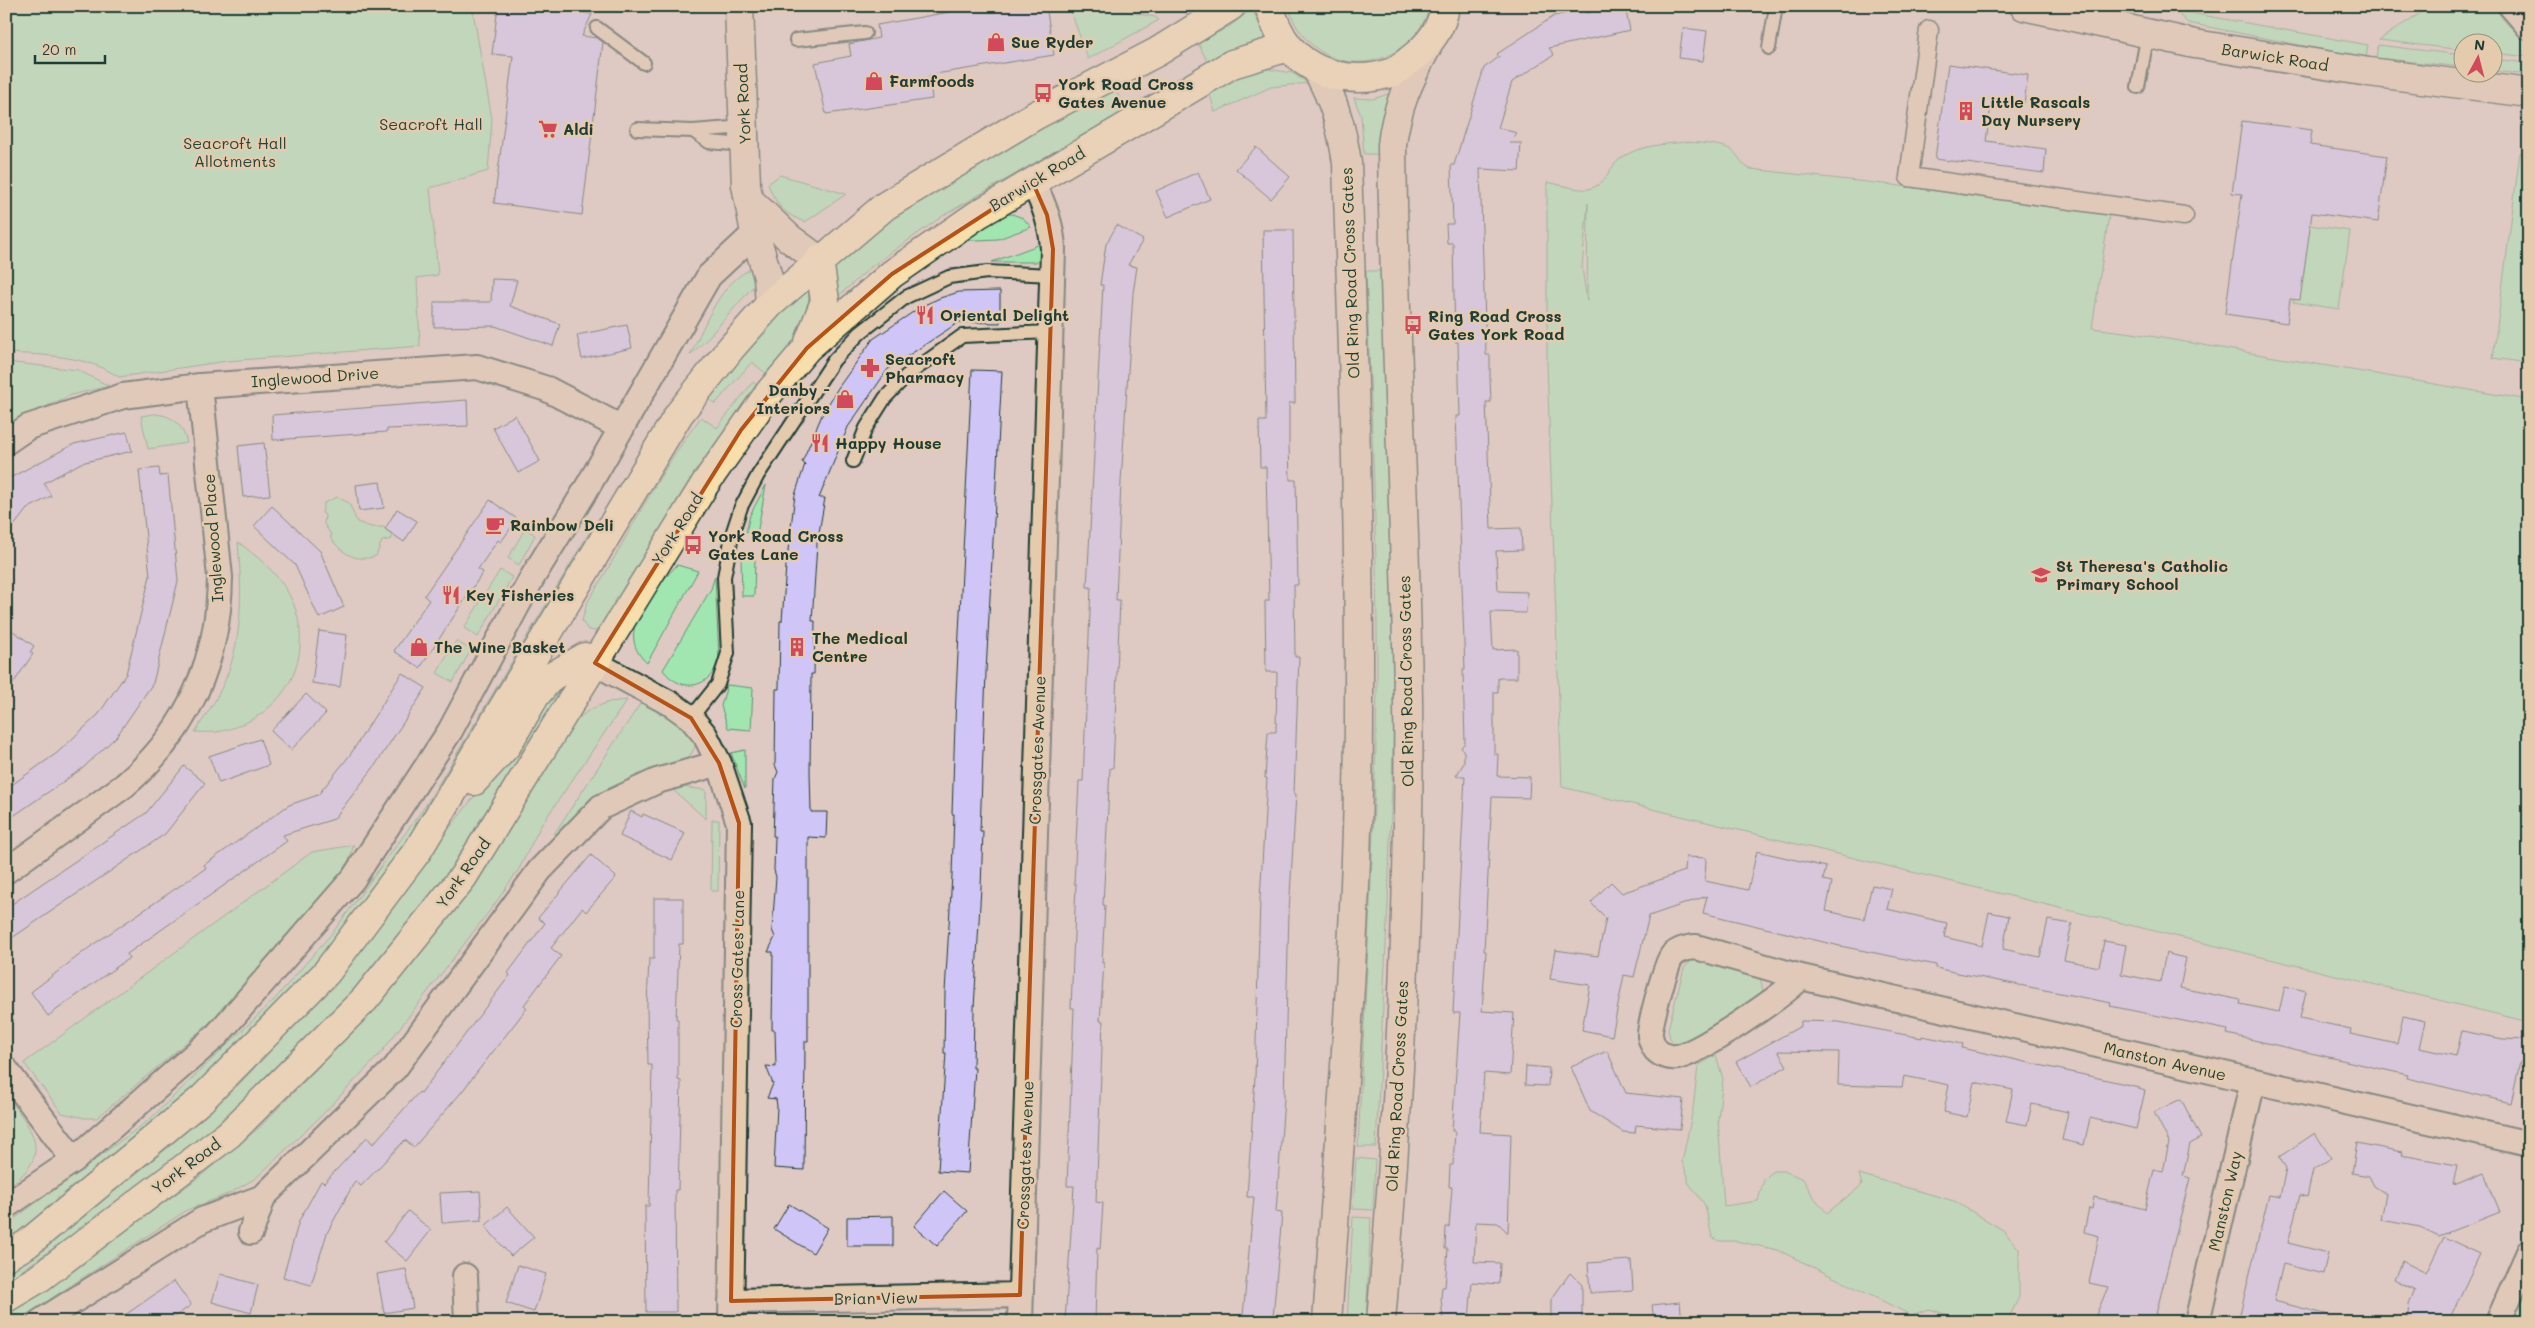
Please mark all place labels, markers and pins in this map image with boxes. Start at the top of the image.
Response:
shop icon: Sue Ryder [985,31,1007,53]
place label: Sue Ryder [1011,31,1093,52]
shop icon: Farmfoods [863,70,885,92]
place label: Farmfoods [889,70,975,91]
place label: York Road Cross Gates Avenue [1058,73,1193,112]
bus stop icon: York Road Cross Gates Avenue [1032,82,1054,104]
place label: Little Rascals Day Nursery [1981,91,2090,130]
building icon: Little Rascals Day Nursery [1955,100,1977,122]
supermarket icon: Aldi [537,118,559,140]
place label: Aldi [563,118,594,139]
restaurant icon: Oriental Delight [914,304,936,326]
place label: Oriental Delight [940,304,1069,325]
place label: Ring Road Cross Gates York Road [1428,305,1564,344]
bus stop icon: Ring Road Cross Gates York Road [1402,314,1424,336]
place label: Seacroft Pharmacy [885,348,964,387]
pharmacy icon: Seacroft Pharmacy [859,357,881,379]
place label: Danby - Interiors [756,379,830,418]
shop icon: Danby - Interiors [834,388,856,410]
restaurant icon: Happy House [809,432,831,454]
place label: Happy House [835,432,942,453]
cafe icon: Rainbow Deli [484,514,506,536]
place label: Rainbow Deli [510,514,614,535]
place label: York Road Cross Gates Lane [708,525,843,564]
bus stop icon: York Road Cross Gates Lane [682,534,704,556]
place label: St Theresa's Catholic Primary School [2056,555,2228,594]
school or university icon: St Theresa's Catholic Primary School [2030,564,2052,586]
restaurant icon: Key Fisheries [440,584,462,606]
place label: Key Fisheries [466,584,574,605]
place label: The Medical Centre [812,627,908,666]
shop icon: The Wine Basket [408,636,430,658]
place label: The Wine Basket [434,636,566,657]
building icon: The Medical Centre [786,636,808,658]

